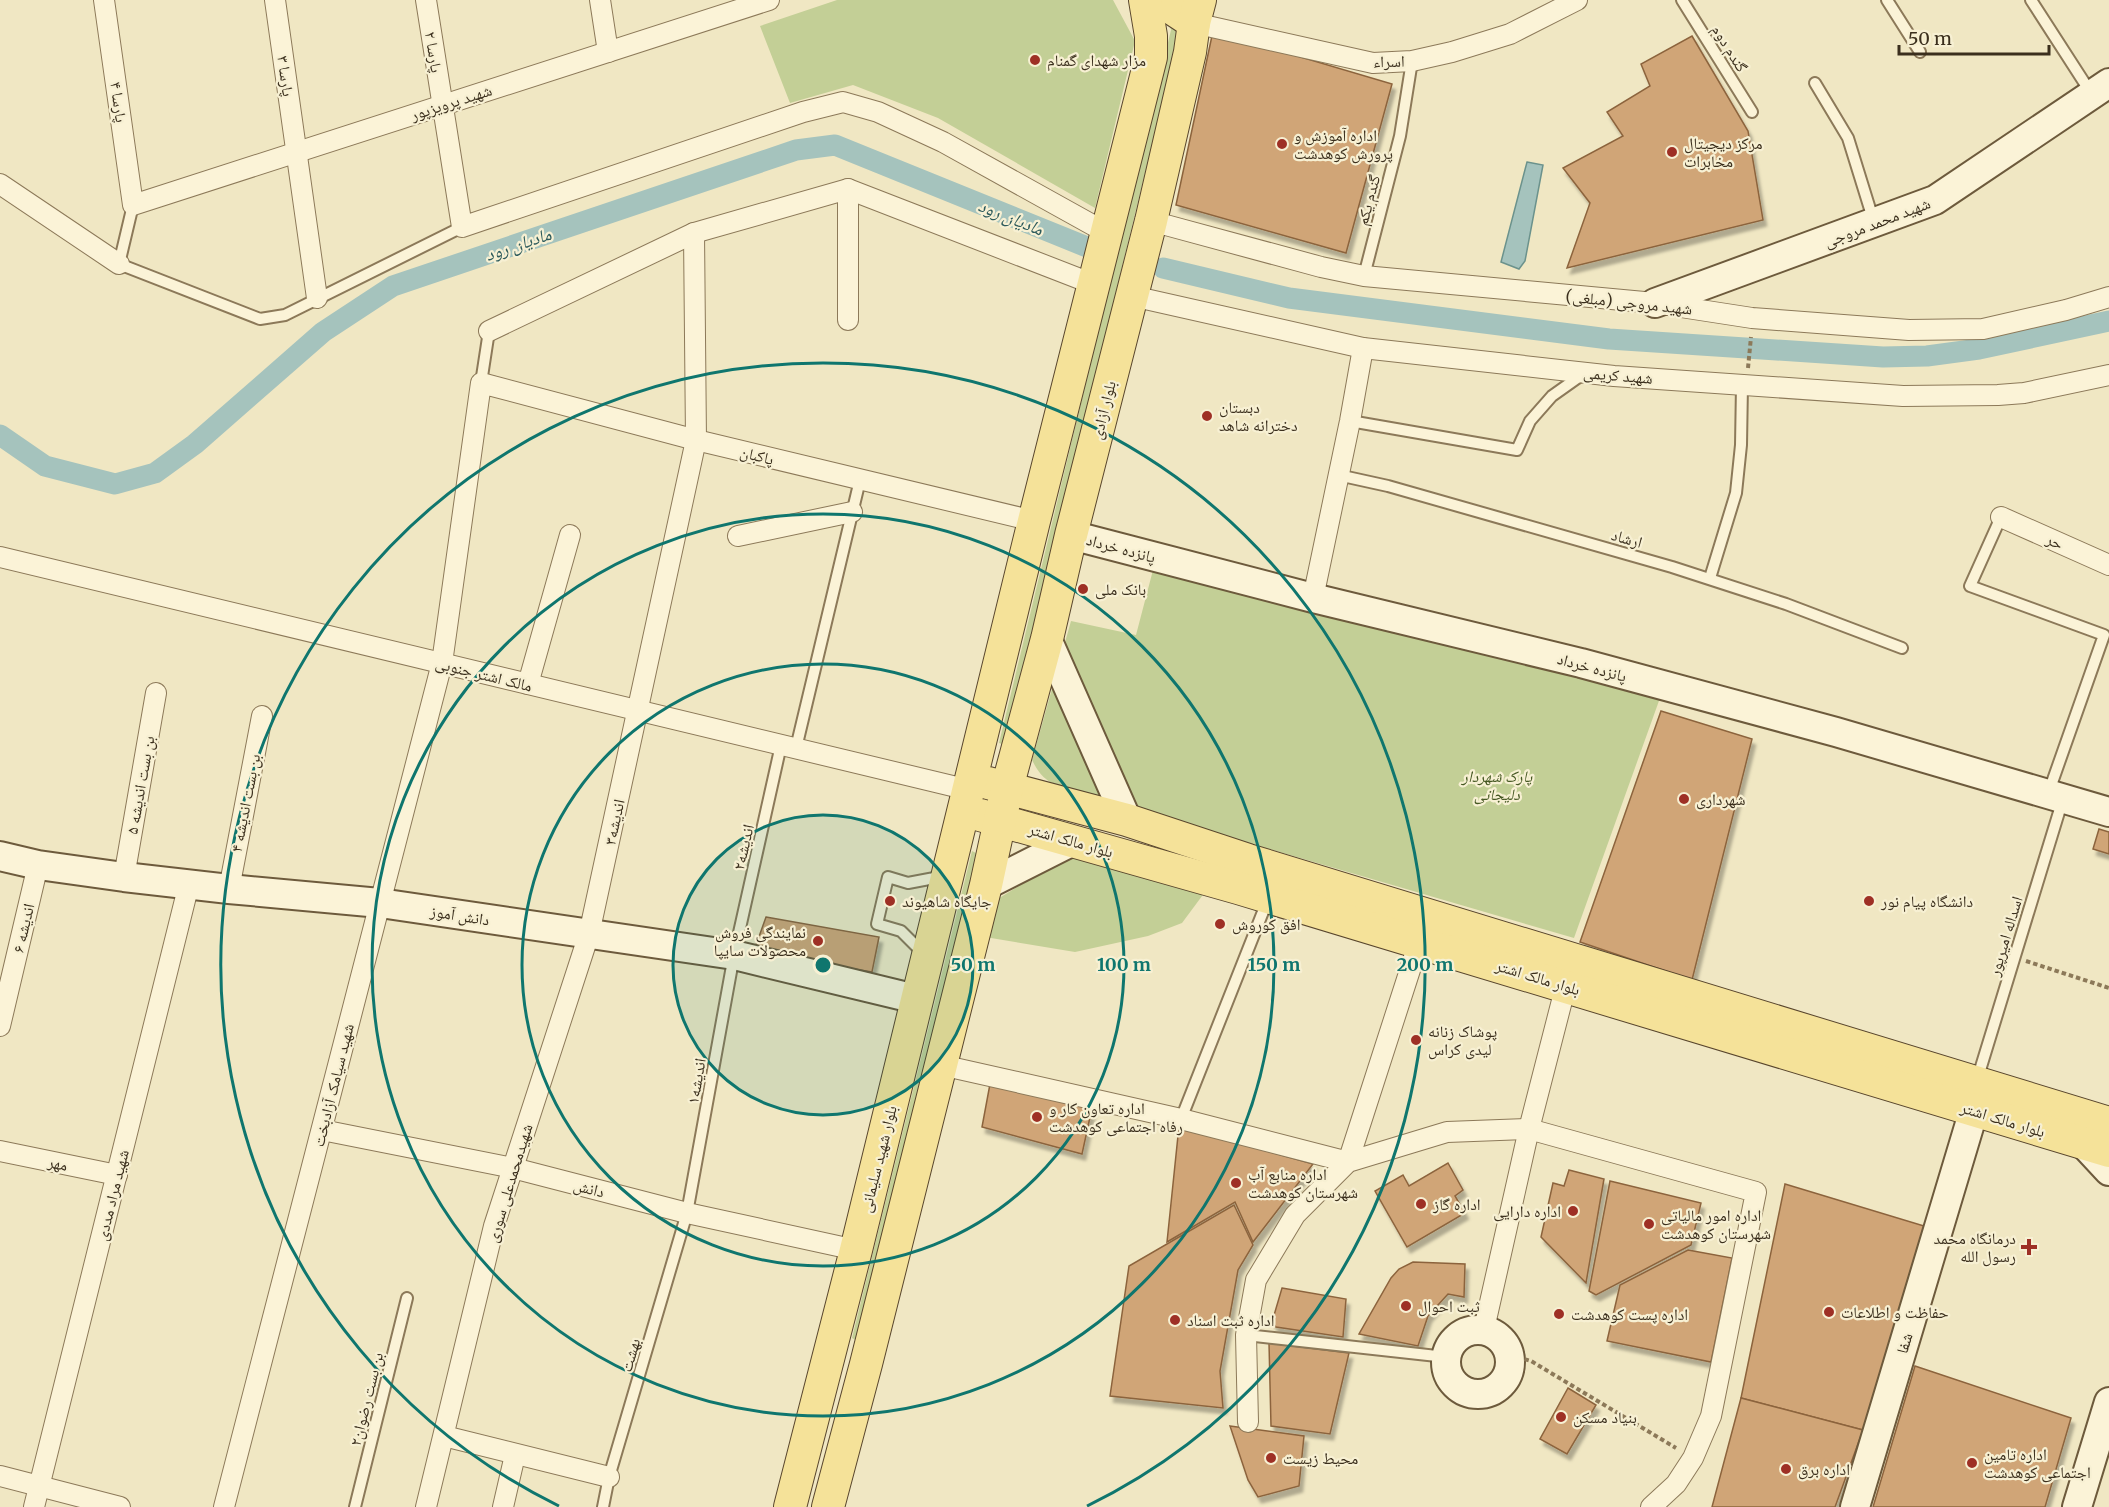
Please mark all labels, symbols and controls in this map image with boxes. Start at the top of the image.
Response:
scale bar [1899,18,2049,56]
street label: گندم دوم [1707,20,1753,76]
text: 50 m [1908,27,1952,50]
street label: پارسا ۲ [421,30,447,74]
place label: مزار شهدای گمنام [1047,50,1146,71]
street label: اسراء [1373,51,1405,71]
marker: مزار شهدای گمنام [1028,53,1042,67]
street label: پارسا ۳ [273,54,299,98]
street label: شهید پرویزپور [407,79,494,125]
street label: پارسا ۴ [106,80,132,124]
place label: اداره آموزش و پرورش کوهدشت [1294,125,1393,164]
place label: مرکز دیجیتال مخابرات [1684,133,1763,171]
marker: اداره آموزش و پرورش کوهدشت [1275,137,1289,151]
marker: مرکز دیجیتال مخابرات [1665,145,1679,159]
street label: گندم یکم [1352,172,1385,228]
street label: شهید محمد مروجی [1821,193,1933,252]
water label: مادیان رود [975,194,1048,241]
water label: مادیان رود [482,222,555,266]
street label: شهید مروجی (مبلغی) [1565,285,1693,320]
street label: شهید کریمی [1582,362,1654,389]
street label: بلوار آزادی [1086,379,1121,442]
place label: دبستان دخترانه شاهد [1219,397,1298,435]
marker: دبستان دخترانه شاهد [1200,409,1214,423]
street label: پاکبان [738,441,776,470]
street label: ارشاد [1609,524,1645,552]
street label: حر [2042,528,2067,554]
street label: پانزده خرداد [1084,529,1158,567]
place label: بانک ملی [1095,579,1146,600]
marker: بانک ملی [1076,582,1090,596]
street label: پانزده خرداد [1555,648,1629,686]
street label: مالک اشتر جنوبی [433,652,534,697]
street label: بن بست اندیشه ۵ [122,734,159,836]
street label: بن بست اندیشه ۴ [226,752,265,854]
park label: پارک شهردار دلیجانی [1461,766,1533,805]
place label: شهرداری [1696,789,1746,810]
marker: شهرداری [1677,792,1691,806]
street label: اندیشه۳ [599,797,629,847]
street label: بلوار مالک اشتر [1025,818,1116,862]
street label: اندیشه۲ [728,822,758,872]
place label: جایگاه شاهیوند [902,891,991,911]
place label: دانشگاه پیام نور [1880,891,1973,912]
marker: جایگاه شاهیوند [883,894,897,908]
marker: دانشگاه پیام نور [1862,894,1876,908]
street label: اسداله امیرپور [1983,894,2027,979]
street label: دانش آموز [428,900,491,931]
street label: اندیشه ۶ [8,901,38,955]
place label: افق کوروش [1232,914,1301,935]
marker: افق کوروش [1213,917,1227,931]
place label: نمایندگی فروش محصولات سایپا [714,922,806,960]
marker: نمایندگی فروش محصولات سایپا [811,934,825,948]
text: 50 m [951,953,995,976]
text: 100 m [1097,953,1151,976]
text: 150 m [1248,953,1300,976]
text: 200 m [1397,953,1453,976]
street label: بلوار مالک اشتر [1492,954,1583,999]
centre of rings [813,955,833,975]
street label: شهید سیامک آزادبخت [308,1021,358,1149]
place label: پوشاک زنانه لیدی کراس [1428,1021,1497,1060]
marker: پوشاک زنانه لیدی کراس [1409,1033,1423,1047]
street label: اندیشه۱ [682,1056,710,1106]
street label: بلوار مالک اشتر [1957,1096,2048,1141]
place label: اداره تعاون کار و رفاه اجتماعی کوهدشت [1049,1098,1183,1137]
street label: بلوار شهید سلیمانی [855,1103,902,1215]
marker: اداره تعاون کار و رفاه اجتماعی کوهدشت [1030,1110,1044,1124]
street label: شهیدمحمدعلی سوری [481,1121,537,1245]
street label: شهید مراد مددی [91,1147,134,1243]
street label: مهر [45,1151,70,1175]
place label: اداره منابع آب شهرستان کوهدشت [1248,1164,1358,1203]
street label: دانش [571,1175,607,1202]
marker: اداره منابع آب شهرستان کوهدشت [1229,1176,1243,1190]
place label: اداره گاز [1432,1194,1481,1214]
marker: اداره گاز [1414,1197,1428,1211]
place label: اداره دارایی [1493,1201,1561,1222]
marker: اداره دارایی [1566,1204,1580,1218]
place label: اداره امور مالیاتی شهرستان کوهدشت [1661,1205,1771,1244]
marker: اداره امور مالیاتی شهرستان کوهدشت [1642,1217,1656,1231]
place label: درمانگاه محمد رسول الله [1934,1228,2016,1267]
marker: درمانگاه محمد رسول الله [2020,1238,2038,1256]
place label: ثبت احوال [1418,1296,1480,1317]
marker: ثبت احوال [1399,1299,1413,1313]
place label: حفاظت و اطلاعات [1841,1302,1949,1322]
place label: اداره پست کوهدشت [1571,1304,1688,1324]
marker: حفاظت و اطلاعات [1822,1305,1836,1319]
marker: اداره پست کوهدشت [1552,1307,1566,1321]
place label: اداره ثبت اسناد [1187,1310,1274,1330]
marker: اداره ثبت اسناد [1168,1313,1182,1327]
street label: شفا [1891,1330,1917,1356]
street label: بهشت [616,1336,644,1374]
street label: بن بست رضوان۲ [345,1350,388,1448]
place label: بنیاد مسکن [1573,1407,1637,1428]
marker: بنیاد مسکن [1554,1410,1568,1424]
place label: اداره تامین اجتماعی کوهدشت [1984,1444,2091,1483]
place label: محیط زیست [1283,1448,1358,1468]
marker: محیط زیست [1264,1451,1278,1465]
marker: اداره تامین اجتماعی کوهدشت [1965,1456,1979,1470]
place label: اداره برق [1798,1459,1850,1480]
marker: اداره برق [1779,1462,1793,1476]

